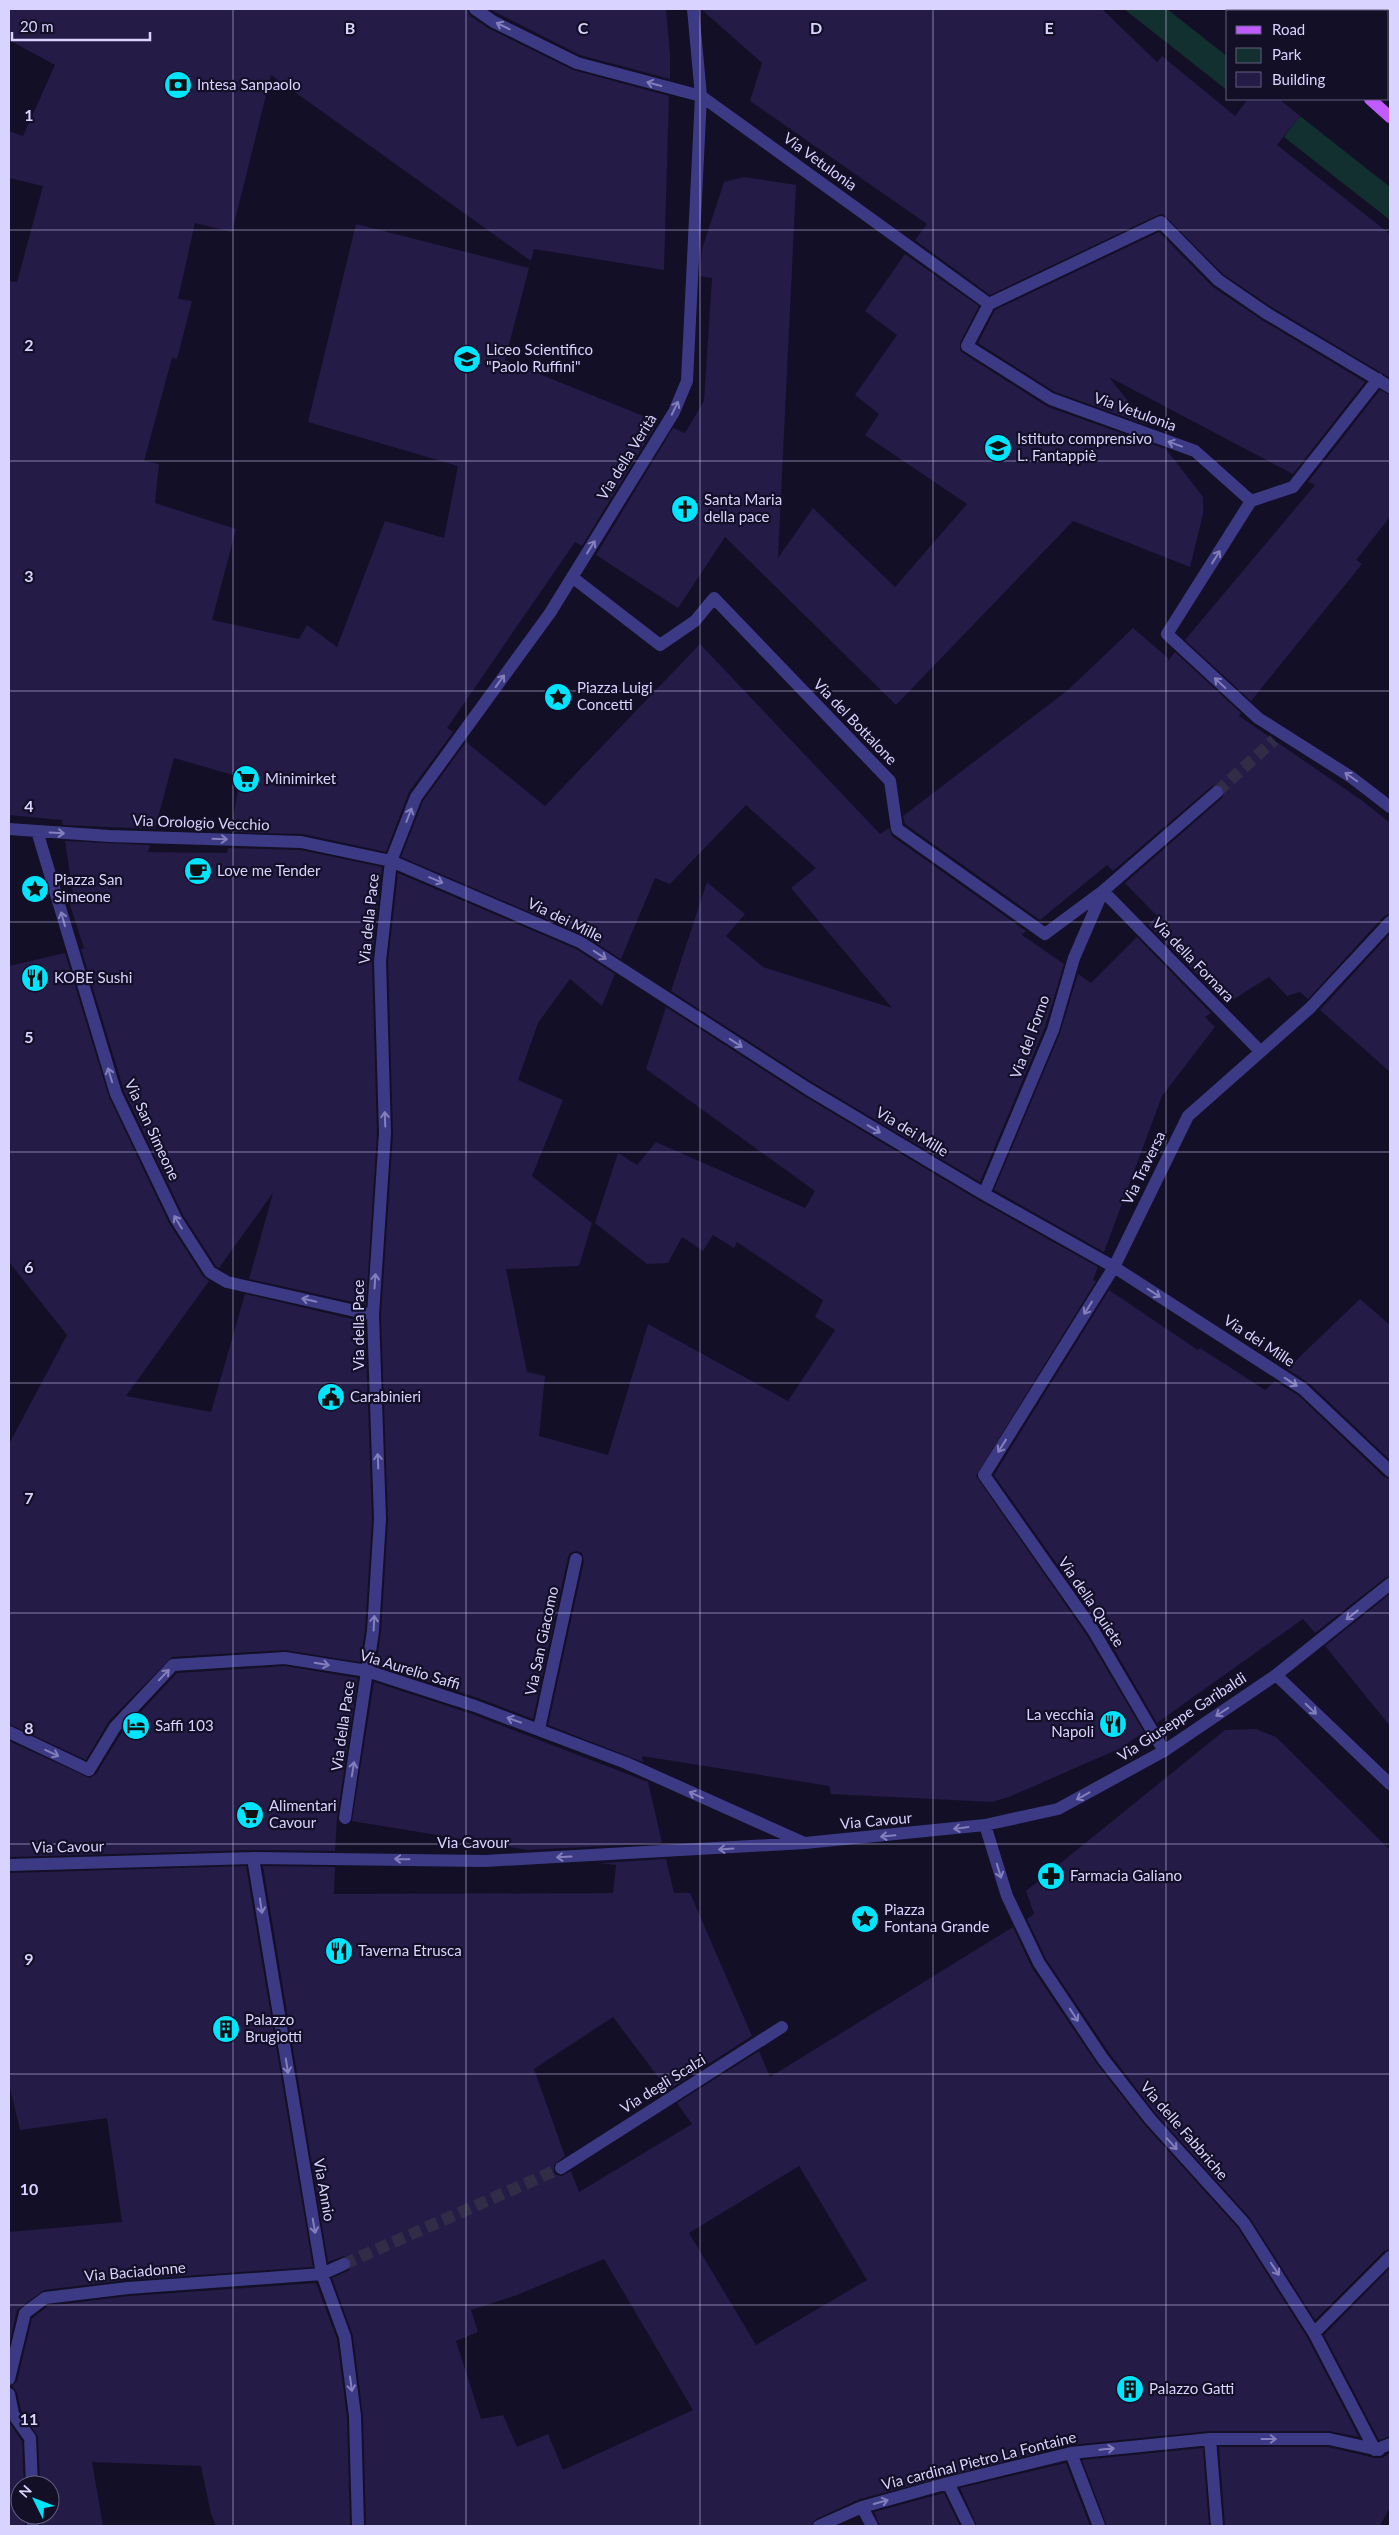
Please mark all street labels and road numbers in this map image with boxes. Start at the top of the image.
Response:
street label: Via Vetulonia [780,128,861,194]
street label: Via Vetulonia [1092,388,1179,434]
street label: Via della Verità [593,410,660,503]
street label: Via del Bottalone [810,675,901,768]
street label: Via Orologio Vecchio [132,811,270,833]
street label: Via della Pace [354,873,382,965]
street label: Via dei Mille [525,893,606,945]
street label: Via della Fornara [1149,913,1238,1005]
street label: Via del Forno [1006,993,1052,1081]
street label: Via San Simeone [122,1076,184,1183]
street label: Via dei Mille [873,1103,952,1160]
street label: Via Traversa [1118,1128,1169,1207]
street label: Via della Pace [349,1279,367,1370]
street label: Via dei Mille [1221,1310,1299,1370]
street label: Via della Quiete [1055,1553,1129,1650]
street label: Via San Giacomo [521,1585,561,1697]
street label: Via Aurelio Saffi [358,1645,463,1693]
street label: Via Giuseppe Garibaldi [1114,1668,1249,1764]
street label: Via della Pace [327,1680,357,1772]
street label: Via Cavour [839,1808,913,1832]
street label: Via Cavour [437,1833,510,1851]
street label: Via Cavour [32,1836,105,1856]
street label: Via degli Scalzi [617,2050,708,2116]
street label: Via delle Fabbriche [1137,2077,1232,2183]
street label: Via Annio [311,2157,339,2223]
street label: Via Baciadonne [83,2258,187,2284]
street label: Via cardinal Pietro La Fontaine [880,2427,1078,2493]

